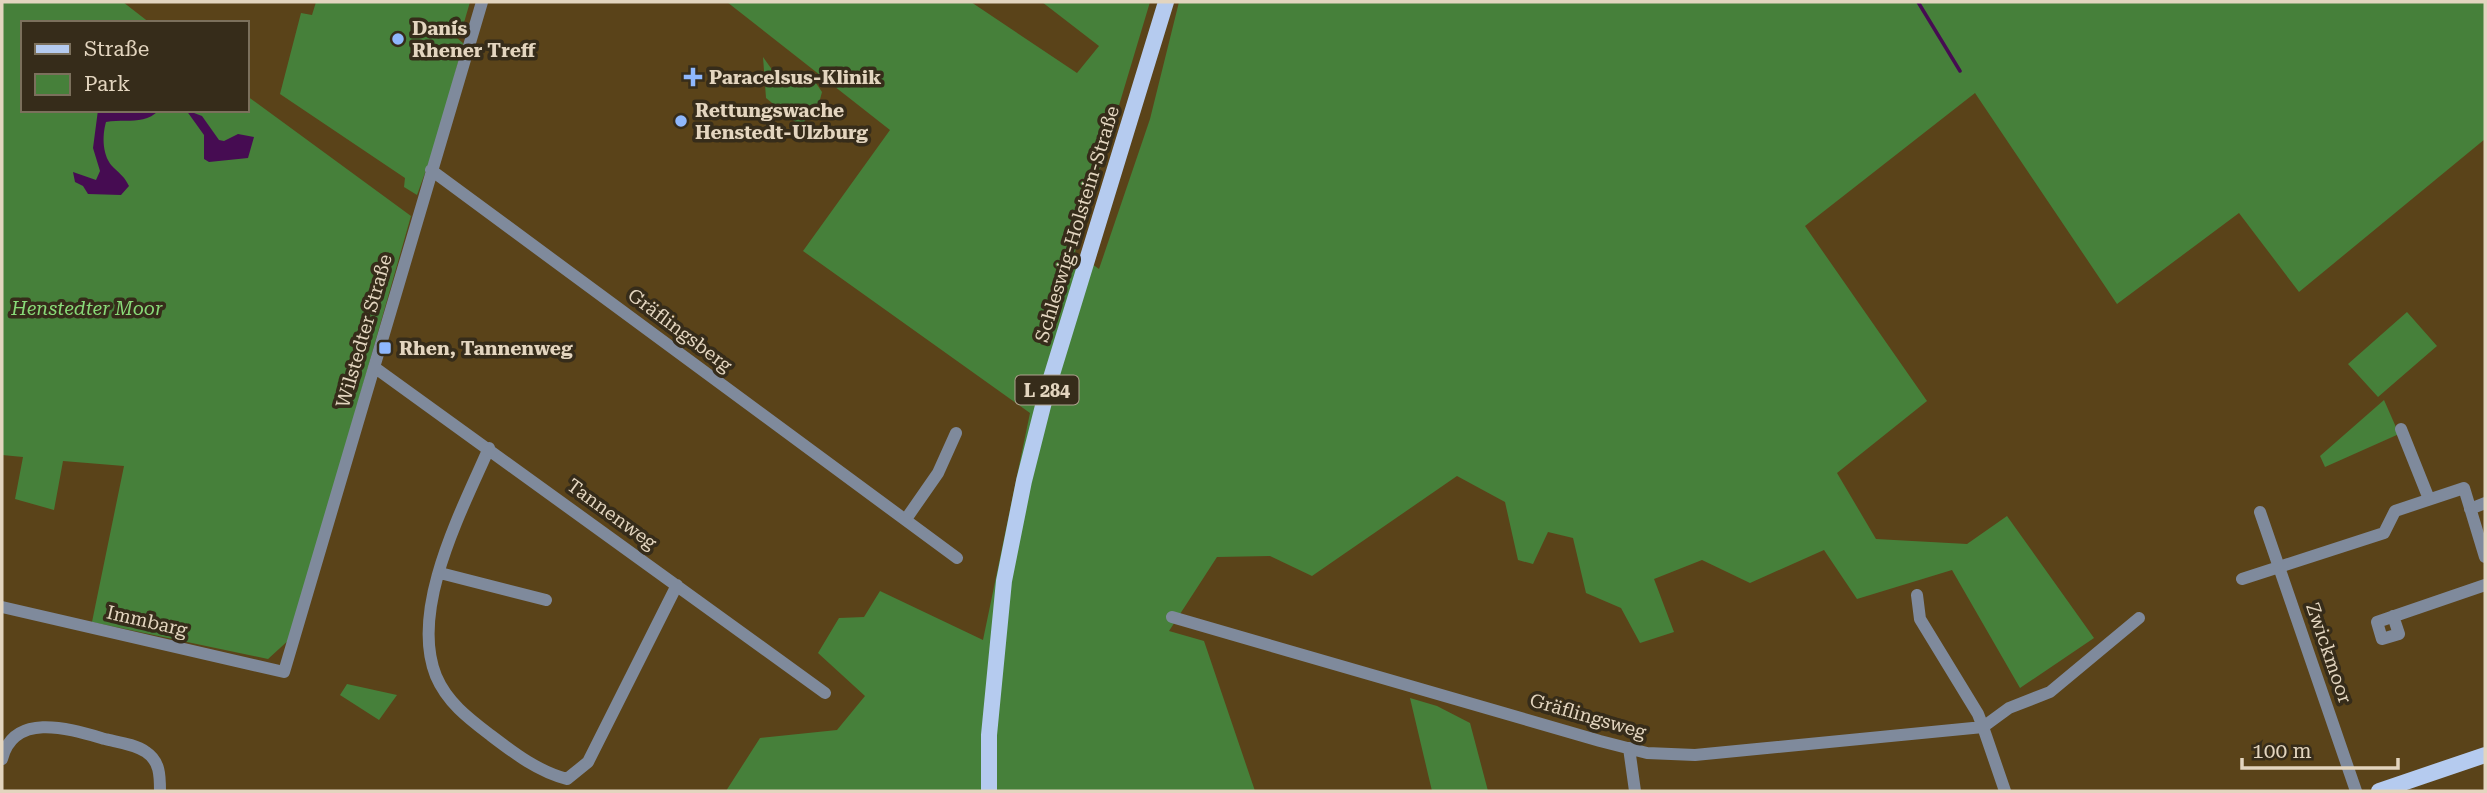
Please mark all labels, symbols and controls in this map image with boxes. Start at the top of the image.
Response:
place label: Dani´s Rhener Treff [412,17,537,62]
legend [21,21,248,112]
marker: Dani´s Rhener Treff [390,31,406,47]
text: Straße [84,37,149,61]
place label: Paracelsus-Klinik [709,66,881,89]
marker: Paracelsus-Klinik [683,67,703,87]
text: Park [84,72,130,96]
place label: Rettungswache Henstedt-Ulzburg [695,99,868,144]
street label: Schleswig-Holstein-Straße [1030,103,1124,345]
marker: Rettungswache Henstedt-Ulzburg [673,113,689,129]
street label: Wilstedter Straße [331,252,397,410]
street label: Gräflingsberg [623,283,737,377]
park label: Henstedter Moor [10,297,163,320]
place label: Rhen, Tannenweg [399,337,573,360]
marker: Rhen, Tannenweg [377,340,393,356]
road number: L 284 [1016,376,1078,404]
street label: Tannenweg [563,474,661,554]
street label: Zwickmoor [2301,600,2357,706]
street label: Immbarg [104,601,190,641]
street label: Gräflingsweg [1527,688,1649,744]
scale bar [2242,726,2398,770]
text: 100 m [2252,739,2312,763]

